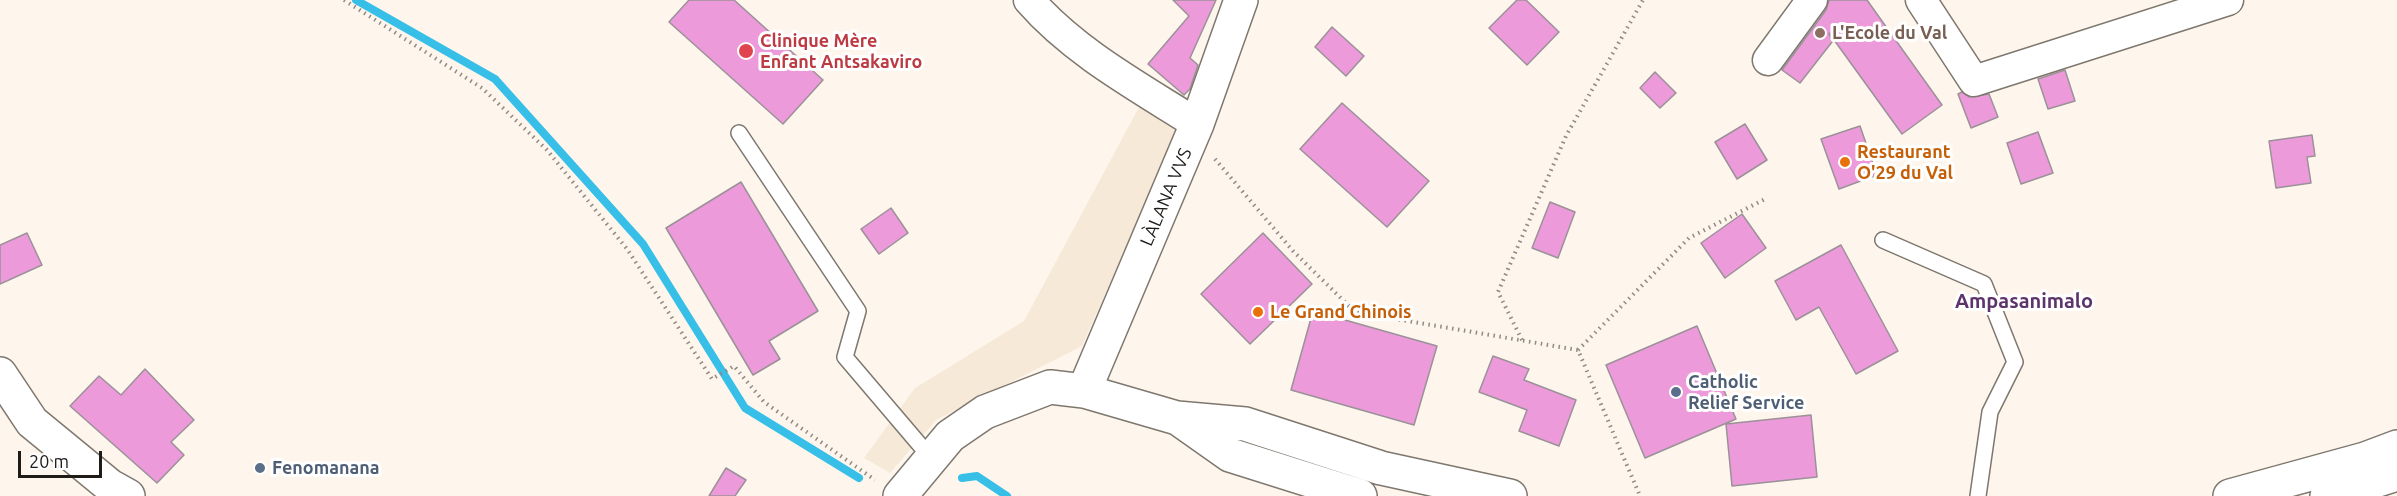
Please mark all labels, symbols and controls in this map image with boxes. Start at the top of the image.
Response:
place label: L'Ecole du Val [1832,22,1947,44]
marker: L'Ecole du Val [1813,26,1827,40]
place label: Clinique Mère Enfant Antsakaviro [760,30,922,72]
marker: Clinique Mère Enfant Antsakaviro [737,42,755,60]
place label: Restaurant O'29 du Val [1857,141,1953,184]
street label: LÀLANA VVS [1136,145,1196,249]
marker: Restaurant O'29 du Val [1838,155,1852,169]
district label: Ampasanimalo [1955,289,2093,313]
place label: Le Grand Chinois [1270,301,1412,323]
marker: Le Grand Chinois [1251,305,1265,319]
place label: Catholic Relief Service [1688,371,1804,413]
marker: Catholic Relief Service [1669,385,1683,399]
scale bar [21,439,105,477]
text: 20 m [29,451,69,471]
place label: Fenomanana [272,457,380,479]
marker: Fenomanana [253,461,267,475]

